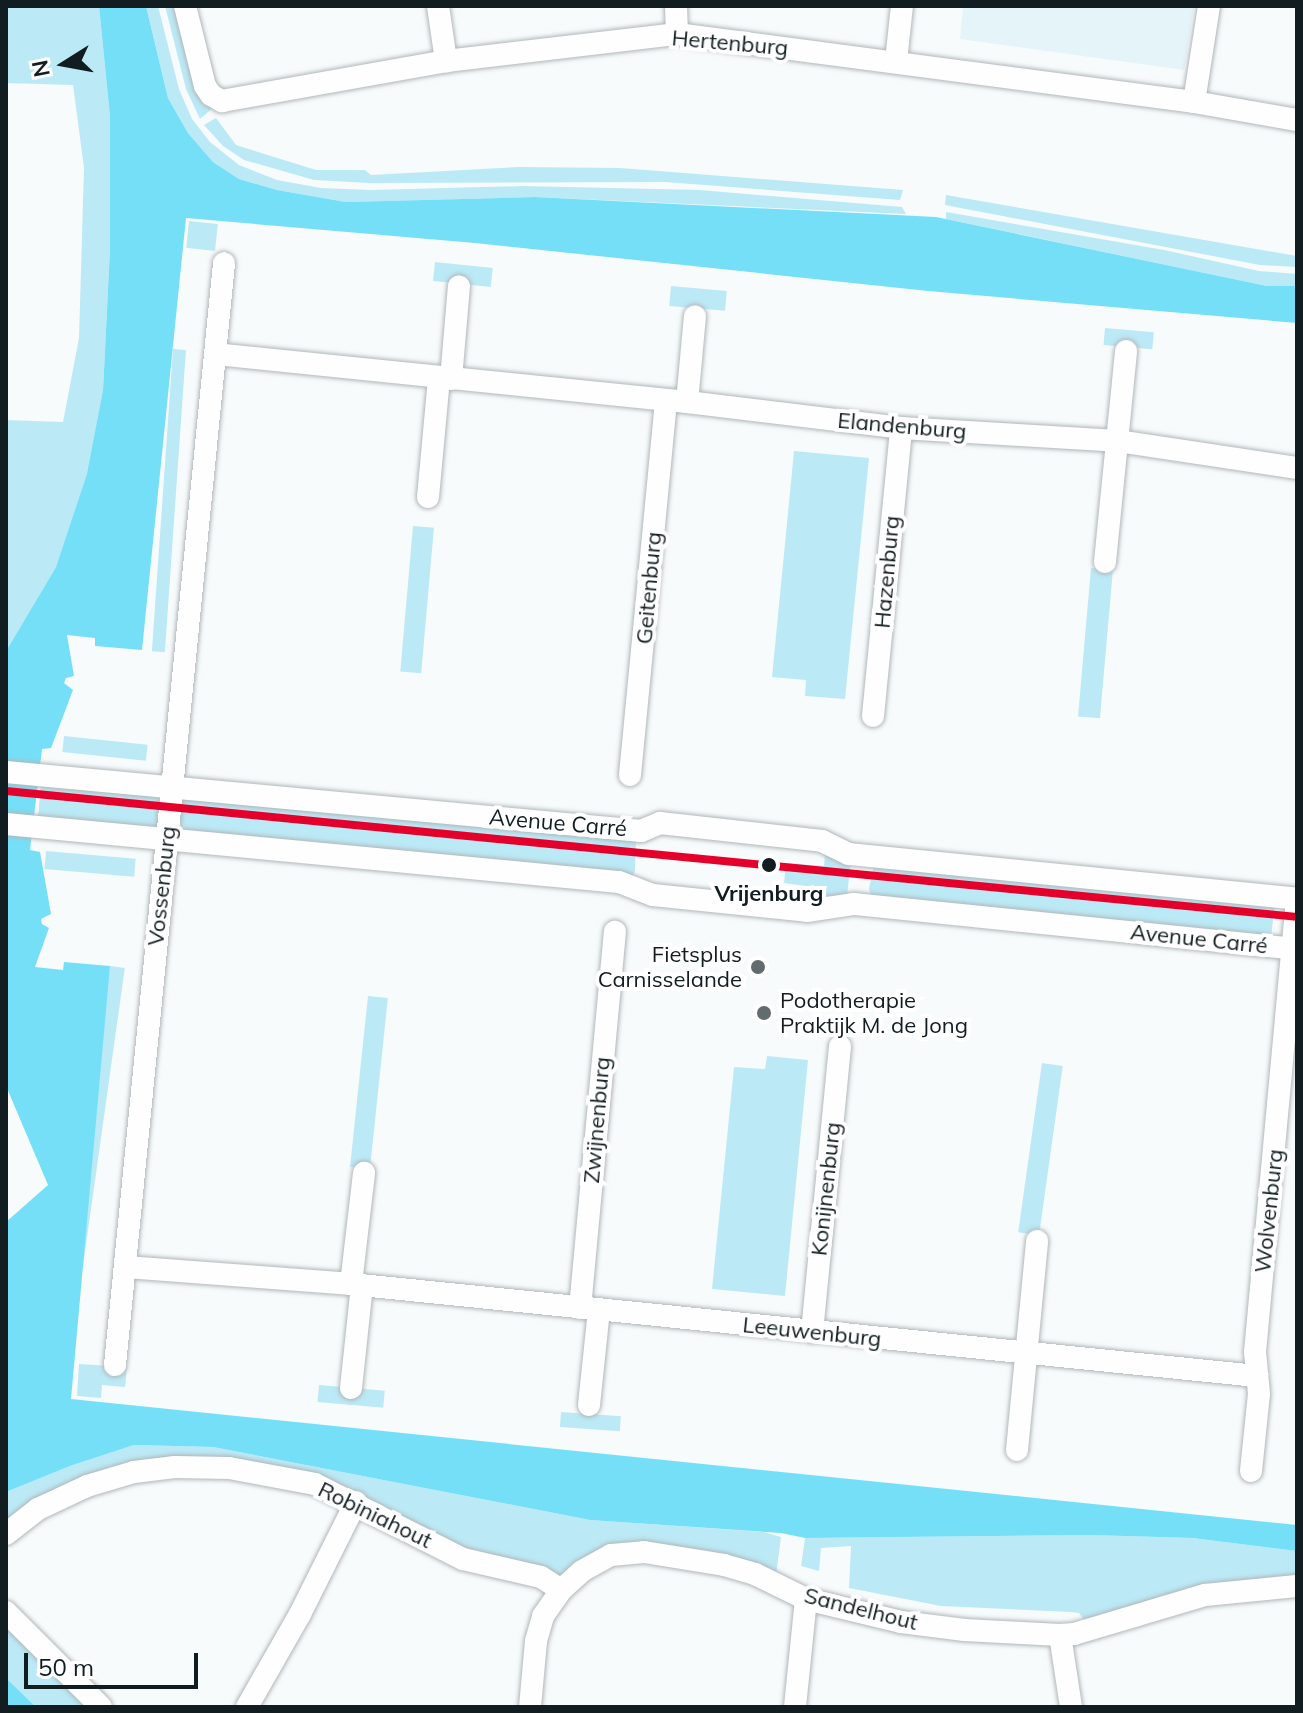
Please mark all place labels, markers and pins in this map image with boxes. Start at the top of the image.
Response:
marker: Vrijenburg [757,853,781,877]
place label: Vrijenburg [715,881,823,907]
place label: Fietsplus Carnisselande [598,941,742,992]
marker: Fietsplus Carnisselande [749,958,767,976]
place label: Podotherapie Praktijk M. de Jong [780,987,968,1038]
marker: Podotherapie Praktijk M. de Jong [755,1004,773,1022]

